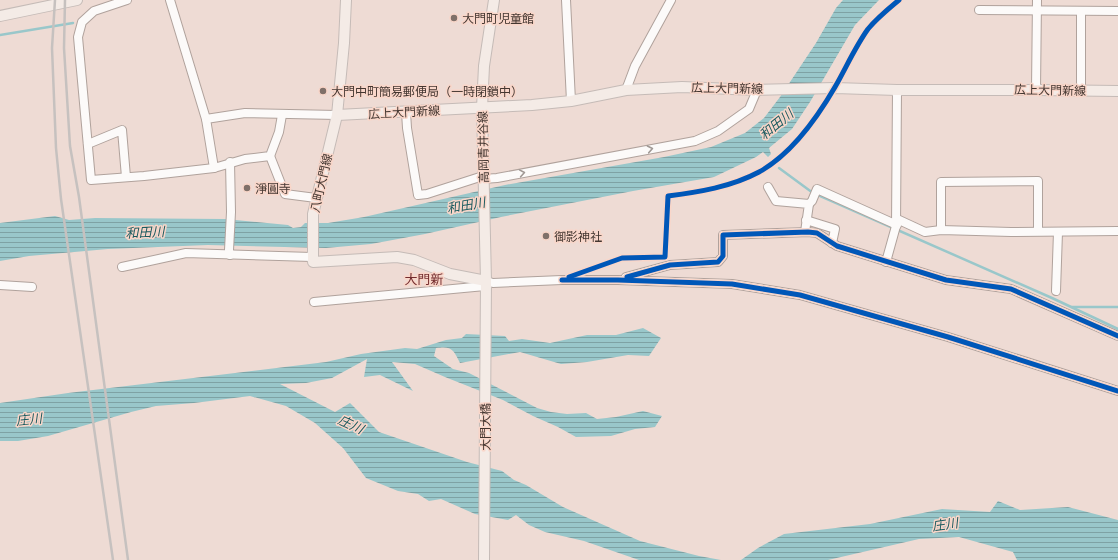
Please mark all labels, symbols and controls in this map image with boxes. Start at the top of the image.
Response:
place label: 大門町児童館 [462,11,534,26]
marker: 大門町児童館 [449,13,459,23]
street label: 広上大門新線 [691,80,763,96]
street label: 広上大門新線 [1014,82,1086,98]
place label: 大門中町簡易郵便局（一時閉鎖中） [331,84,523,99]
marker: 大門中町簡易郵便局（一時閉鎖中） [318,86,328,96]
street label: 広上大門新線 [368,103,440,121]
water label: 和田川 [756,104,798,142]
street label: 高岡青井谷線 [475,111,491,183]
one-way arrow [647,146,653,154]
street label: 八町大門線 [307,152,335,214]
one-way arrow [519,169,525,178]
place label: 淨圓寺 [255,181,291,196]
marker: 淨圓寺 [242,183,252,193]
water label: 和田川 [445,193,489,216]
water label: 和田川 [125,223,167,241]
place label: 御影神社 [554,229,602,244]
marker: 御影神社 [541,231,551,241]
district label: 大門新 [404,271,444,287]
street label: 大門大橋 [478,403,493,451]
water label: 庄川 [15,409,45,428]
water label: 庄川 [336,411,368,438]
water label: 庄川 [931,514,961,534]

